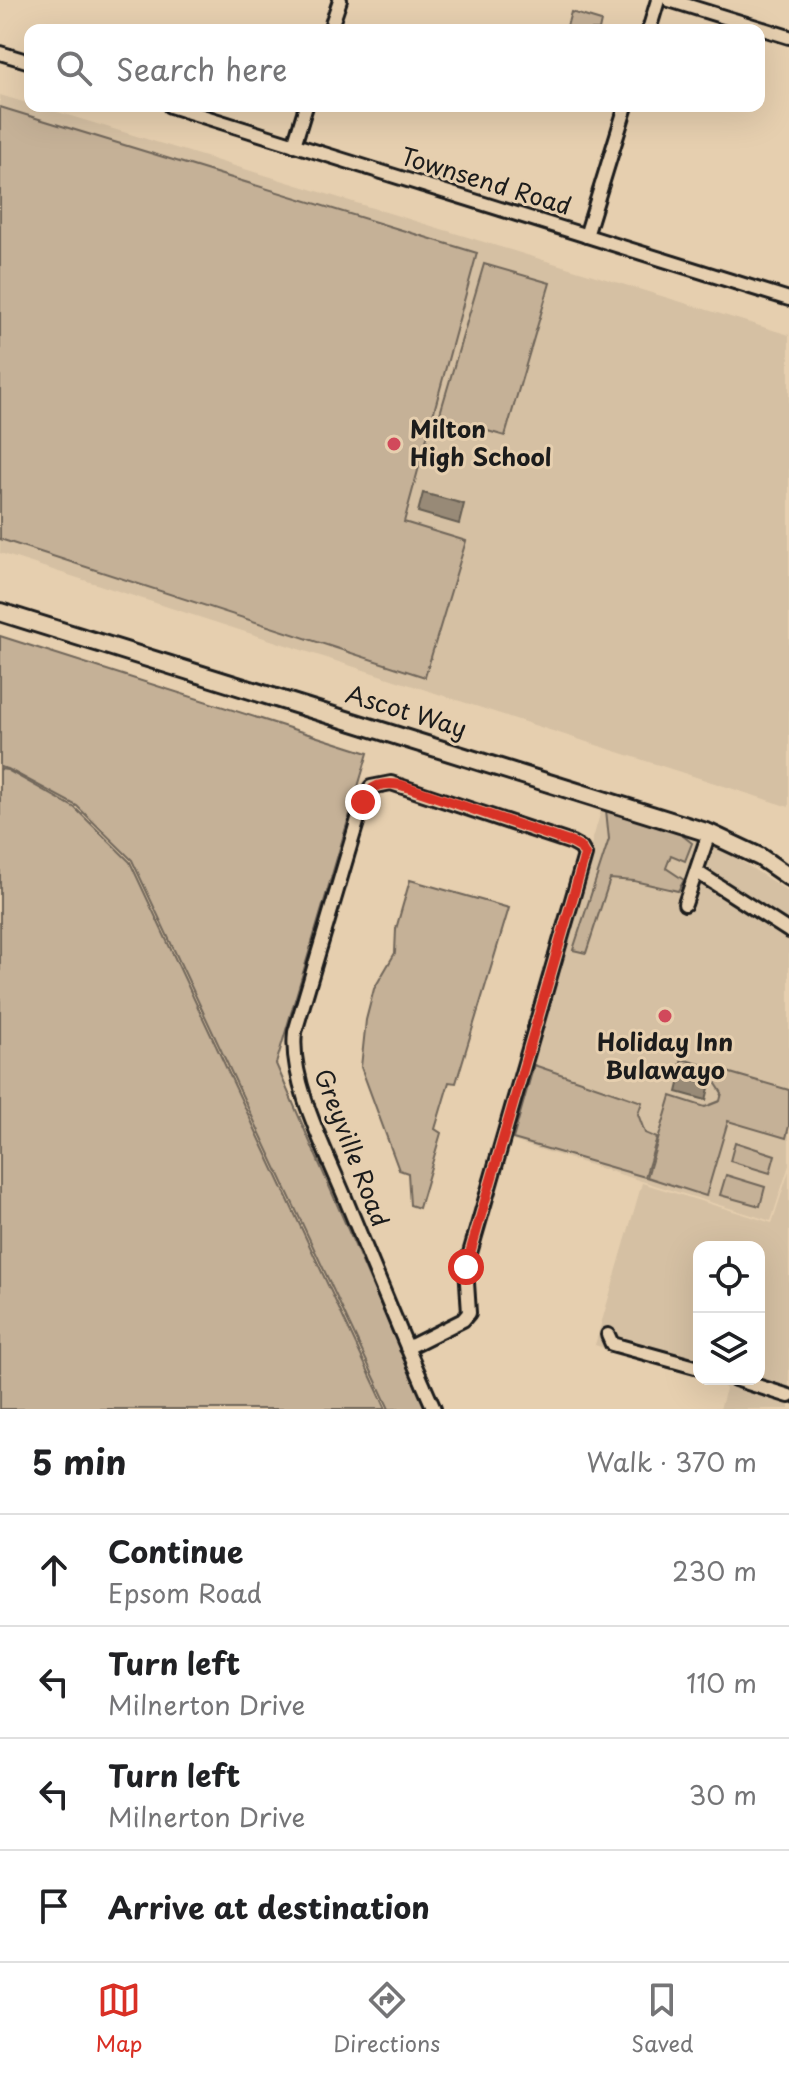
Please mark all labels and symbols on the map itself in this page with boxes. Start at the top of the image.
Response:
street label: Townsend Road [397,137,576,223]
place label: Milton High School [410,410,552,474]
marker: Milton High School [385,435,403,453]
street label: Ascot Way [342,675,472,746]
route end [345,784,381,820]
marker: Holiday Inn Bulawayo [656,1007,674,1025]
place label: Holiday Inn Bulawayo [597,1023,733,1087]
street label: Greyville Road [306,1063,399,1231]
route start [448,1249,484,1285]

